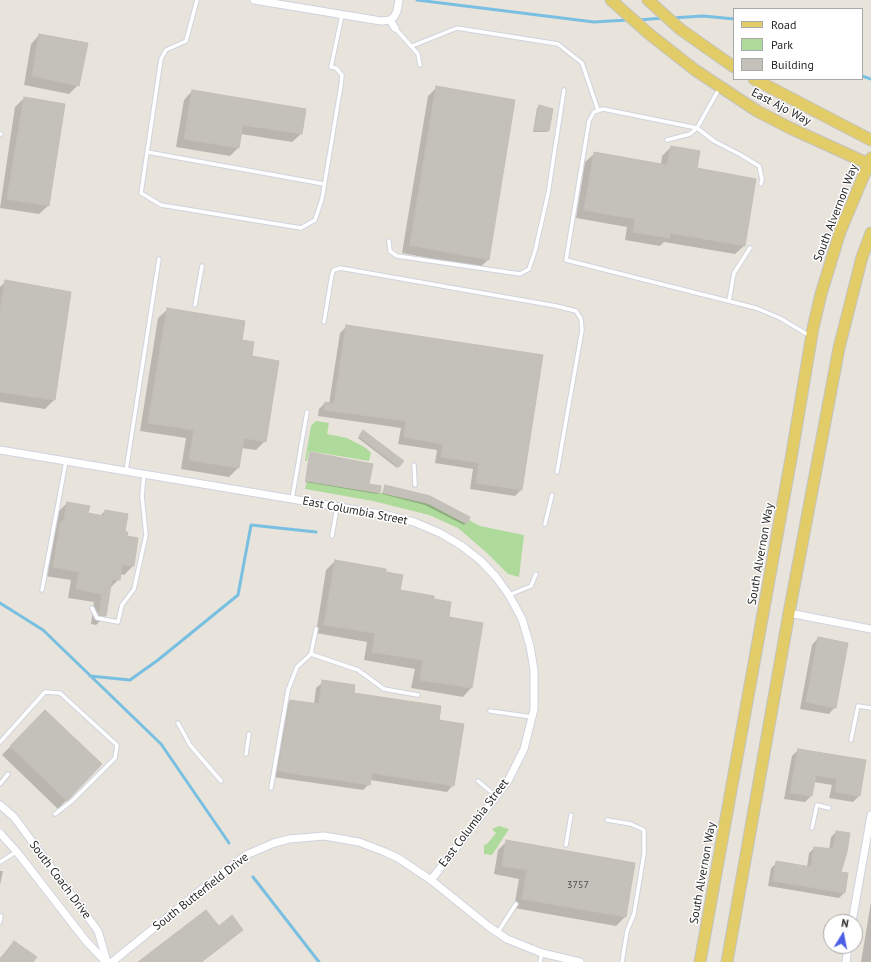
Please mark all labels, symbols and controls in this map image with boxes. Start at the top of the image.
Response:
legend [733,8,863,80]
text: Road [771,17,796,32]
text: Park [771,37,793,52]
text: Building [771,57,814,72]
street label: East Ajo Way [749,85,813,129]
street label: South Alvernon Way [811,162,861,264]
street label: East Columbia Street [301,494,409,528]
street label: South Alvernon Way [745,502,777,606]
street label: East Columbia Street [436,776,512,870]
street label: South Alvernon Way [687,821,719,925]
street label: South Coach Drive [26,838,94,922]
street label: South Butterfield Drive [150,850,252,934]
house number: 3757 [567,879,589,891]
north arrow [823,914,863,954]
text: N [840,916,850,931]

